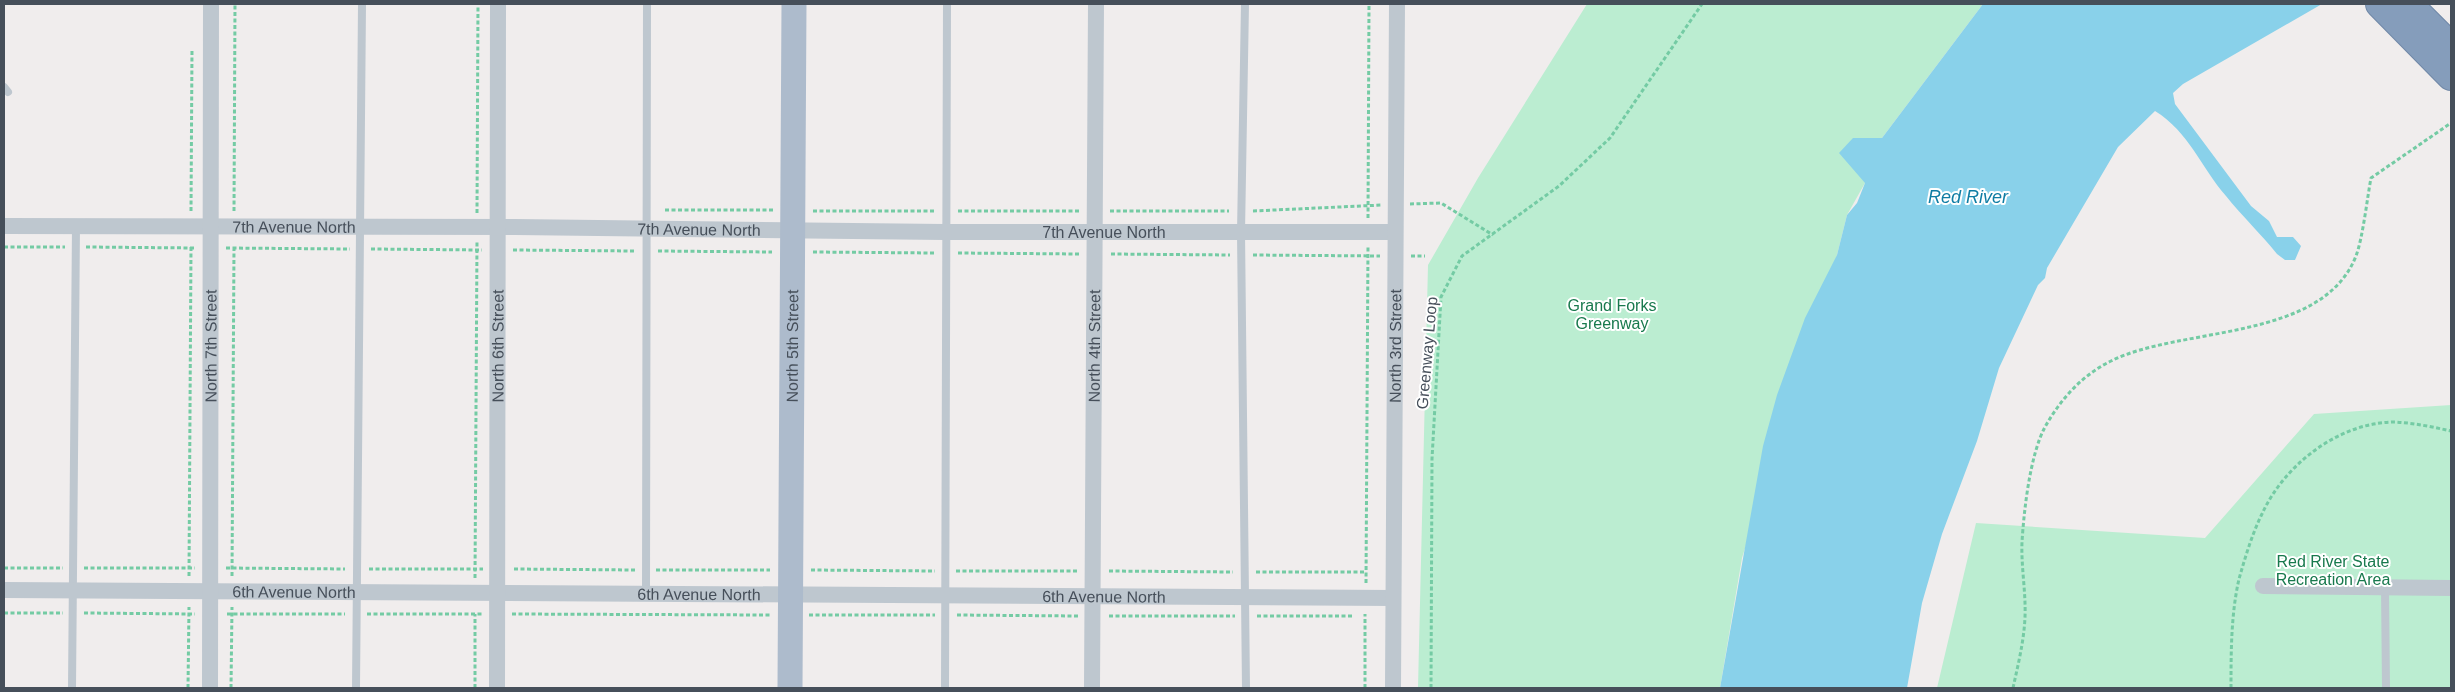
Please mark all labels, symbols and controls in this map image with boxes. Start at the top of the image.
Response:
water label: Red River [1928,187,2009,207]
street label: 7th Avenue North [232,218,356,235]
street label: 7th Avenue North [637,220,761,238]
street label: 7th Avenue North [1042,224,1166,241]
street label: North 3rd Street [1386,288,1404,403]
street label: North 7th Street [202,289,219,403]
street label: North 6th Street [489,289,506,403]
street label: North 5th Street [783,289,801,403]
street label: North 4th Street [1085,289,1103,403]
street label: Greenway Loop [1414,296,1440,410]
park label: Grand Forks Greenway [1568,297,1656,332]
park label: Red River State Recreation Area [2276,553,2390,588]
street label: 6th Avenue North [232,583,356,601]
street label: 6th Avenue North [637,585,761,603]
street label: 6th Avenue North [1042,587,1166,605]

